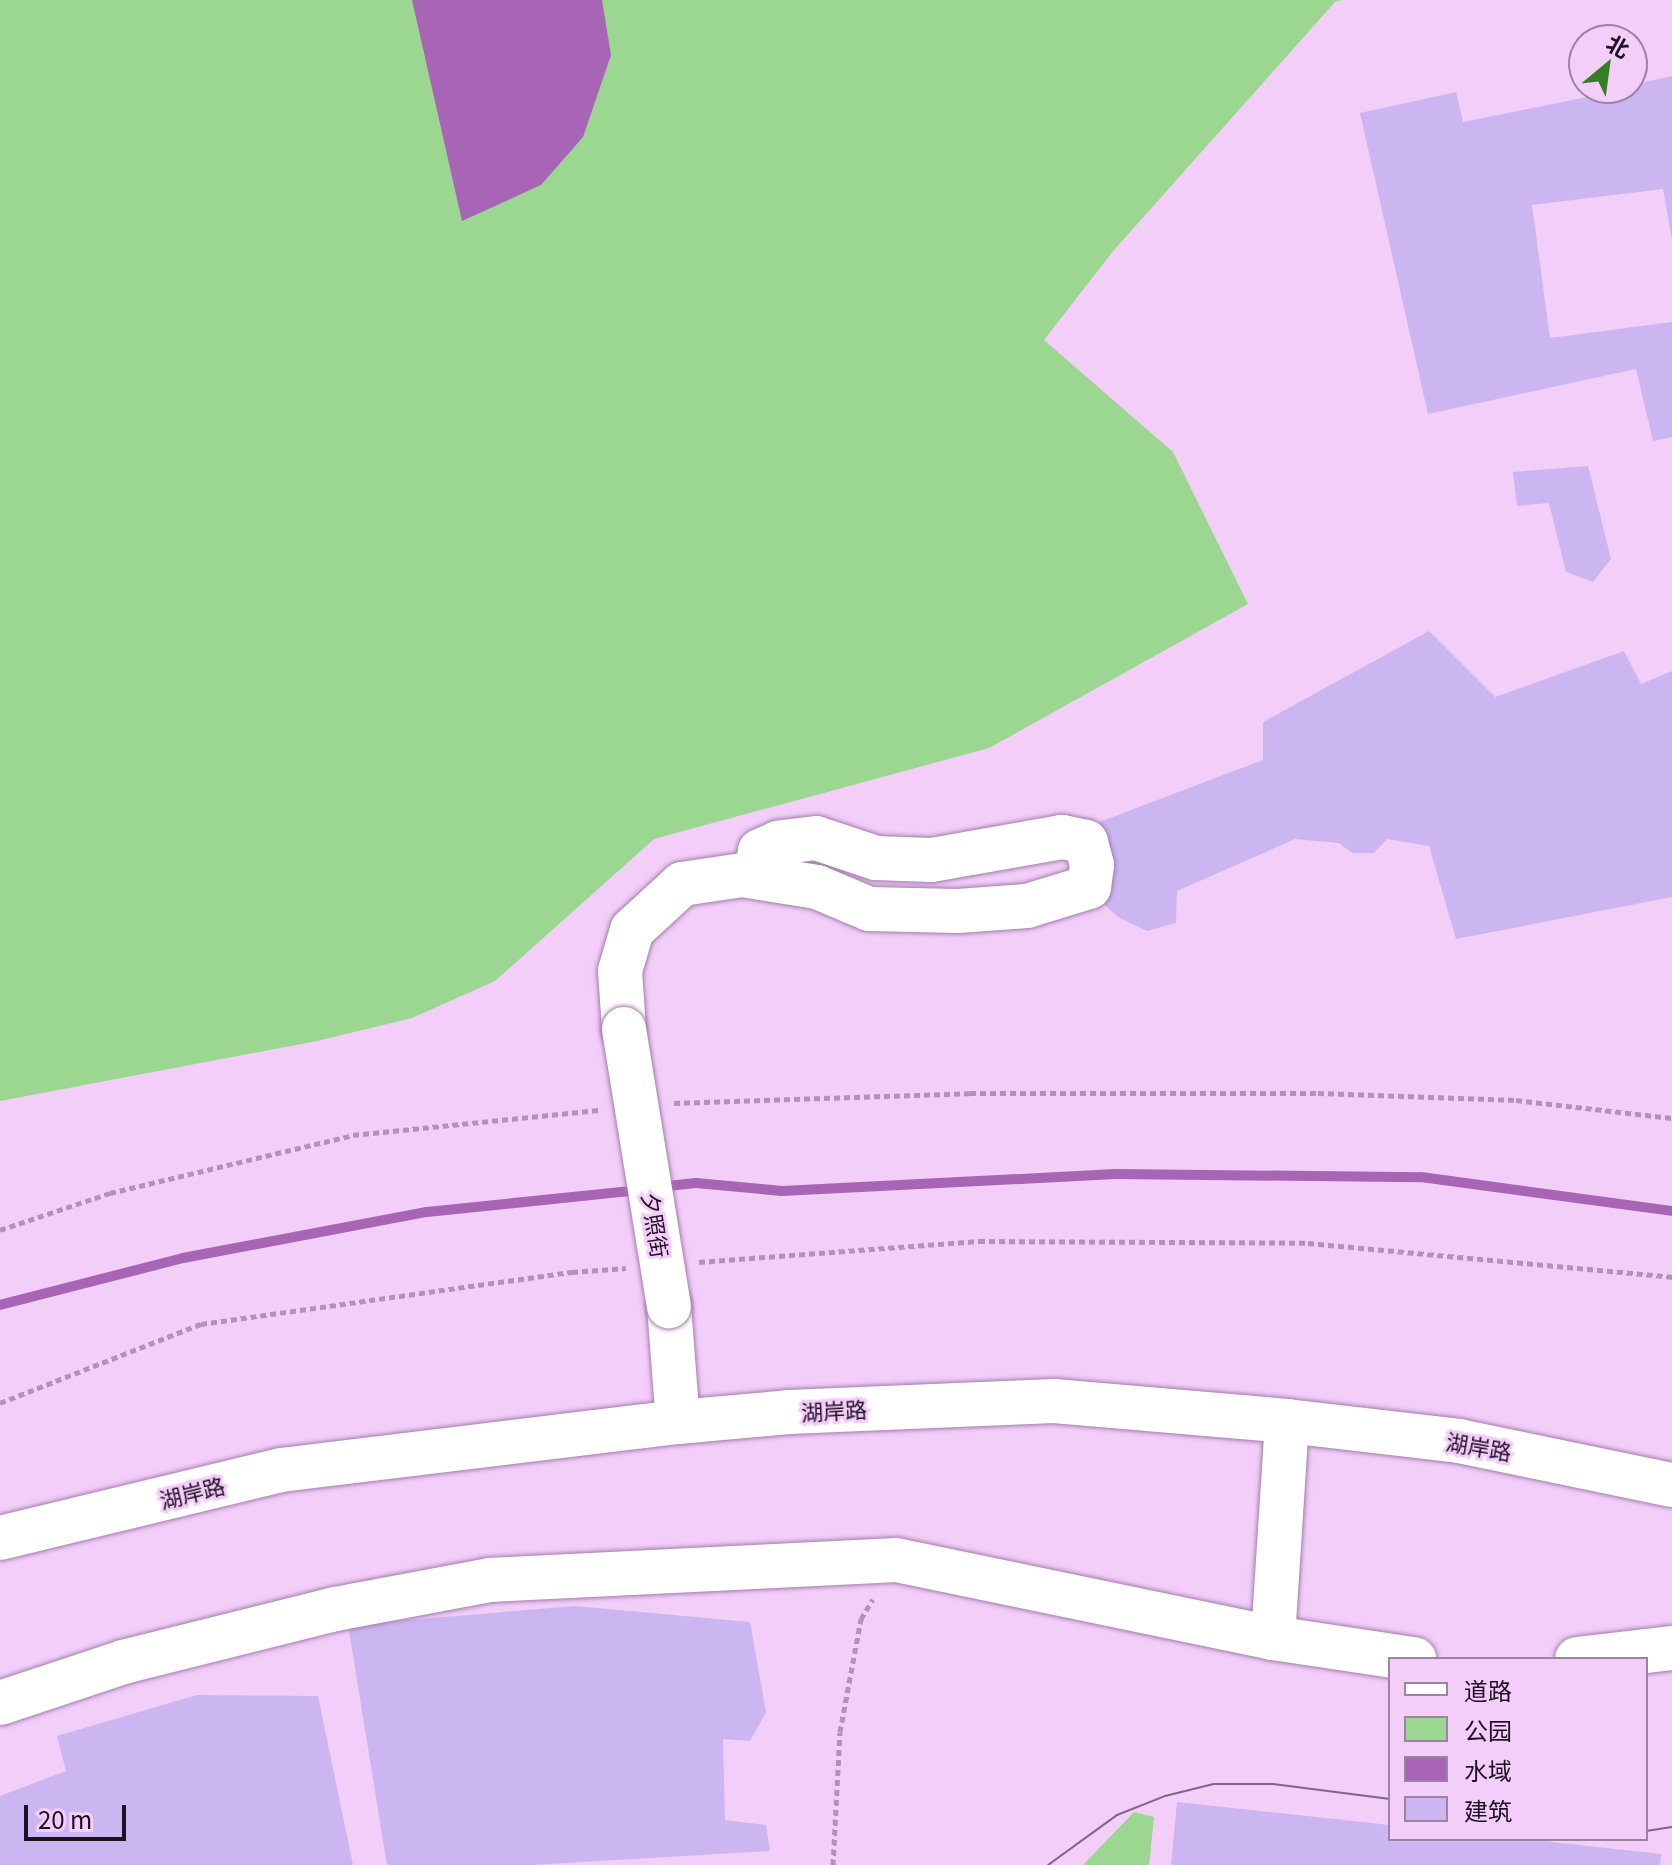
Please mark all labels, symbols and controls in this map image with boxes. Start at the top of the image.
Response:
north arrow [1568,24,1648,104]
text: 北 [1601,25,1636,64]
street label: 夕照街 [638,1190,674,1260]
street label: 湖岸路 [800,1395,868,1425]
street label: 湖岸路 [1444,1427,1514,1465]
street label: 湖岸路 [157,1471,227,1513]
legend [1388,1657,1648,1841]
text: 道路 [1464,1672,1512,1707]
text: 公园 [1464,1712,1512,1747]
text: 水域 [1464,1752,1512,1787]
scale bar [28,1789,130,1839]
text: 建筑 [1464,1792,1512,1827]
text: 20 m [38,1801,92,1836]

